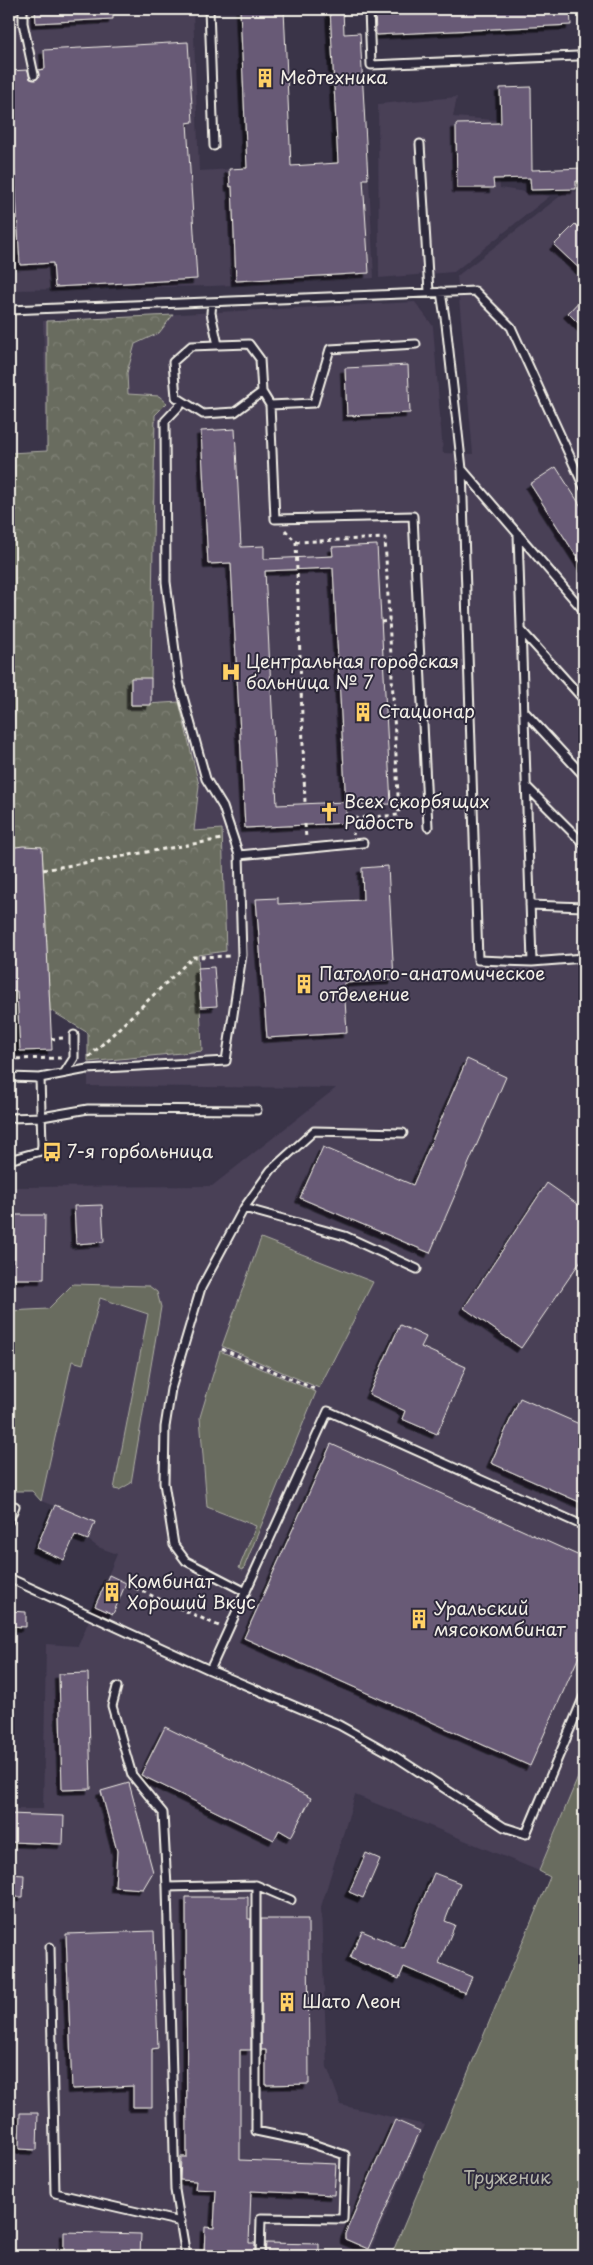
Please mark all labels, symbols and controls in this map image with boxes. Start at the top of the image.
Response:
place label: Медтехника [280,63,388,90]
building icon: Медтехника [254,67,276,89]
place label: Центральная городская больница № 7 [246,647,459,695]
hospital icon: Центральная городская больница № 7 [220,661,242,683]
place label: Стационар [378,697,475,724]
building icon: Стационар [352,701,374,723]
place label: Всех скорбящих Радость [344,787,490,835]
church icon: Всех скорбящих Радость [318,801,340,823]
place label: Патолого-анатомическое отделение [319,959,545,1007]
building icon: Патолого-анатомическое отделение [293,973,315,995]
place label: 7-я горбольница [67,1137,214,1164]
bus stop icon: 7-я горбольница [41,1141,63,1163]
place label: Комбинат Хороший Вкус [127,1567,256,1615]
building icon: Комбинат Хороший Вкус [101,1581,123,1603]
place label: Уральский мясокомбинат [434,1594,567,1642]
building icon: Уральский мясокомбинат [408,1608,430,1630]
place label: Шато Леон [302,1987,401,2014]
building icon: Шато Леон [276,1991,298,2013]
park label: Труженик [463,2163,551,2190]

